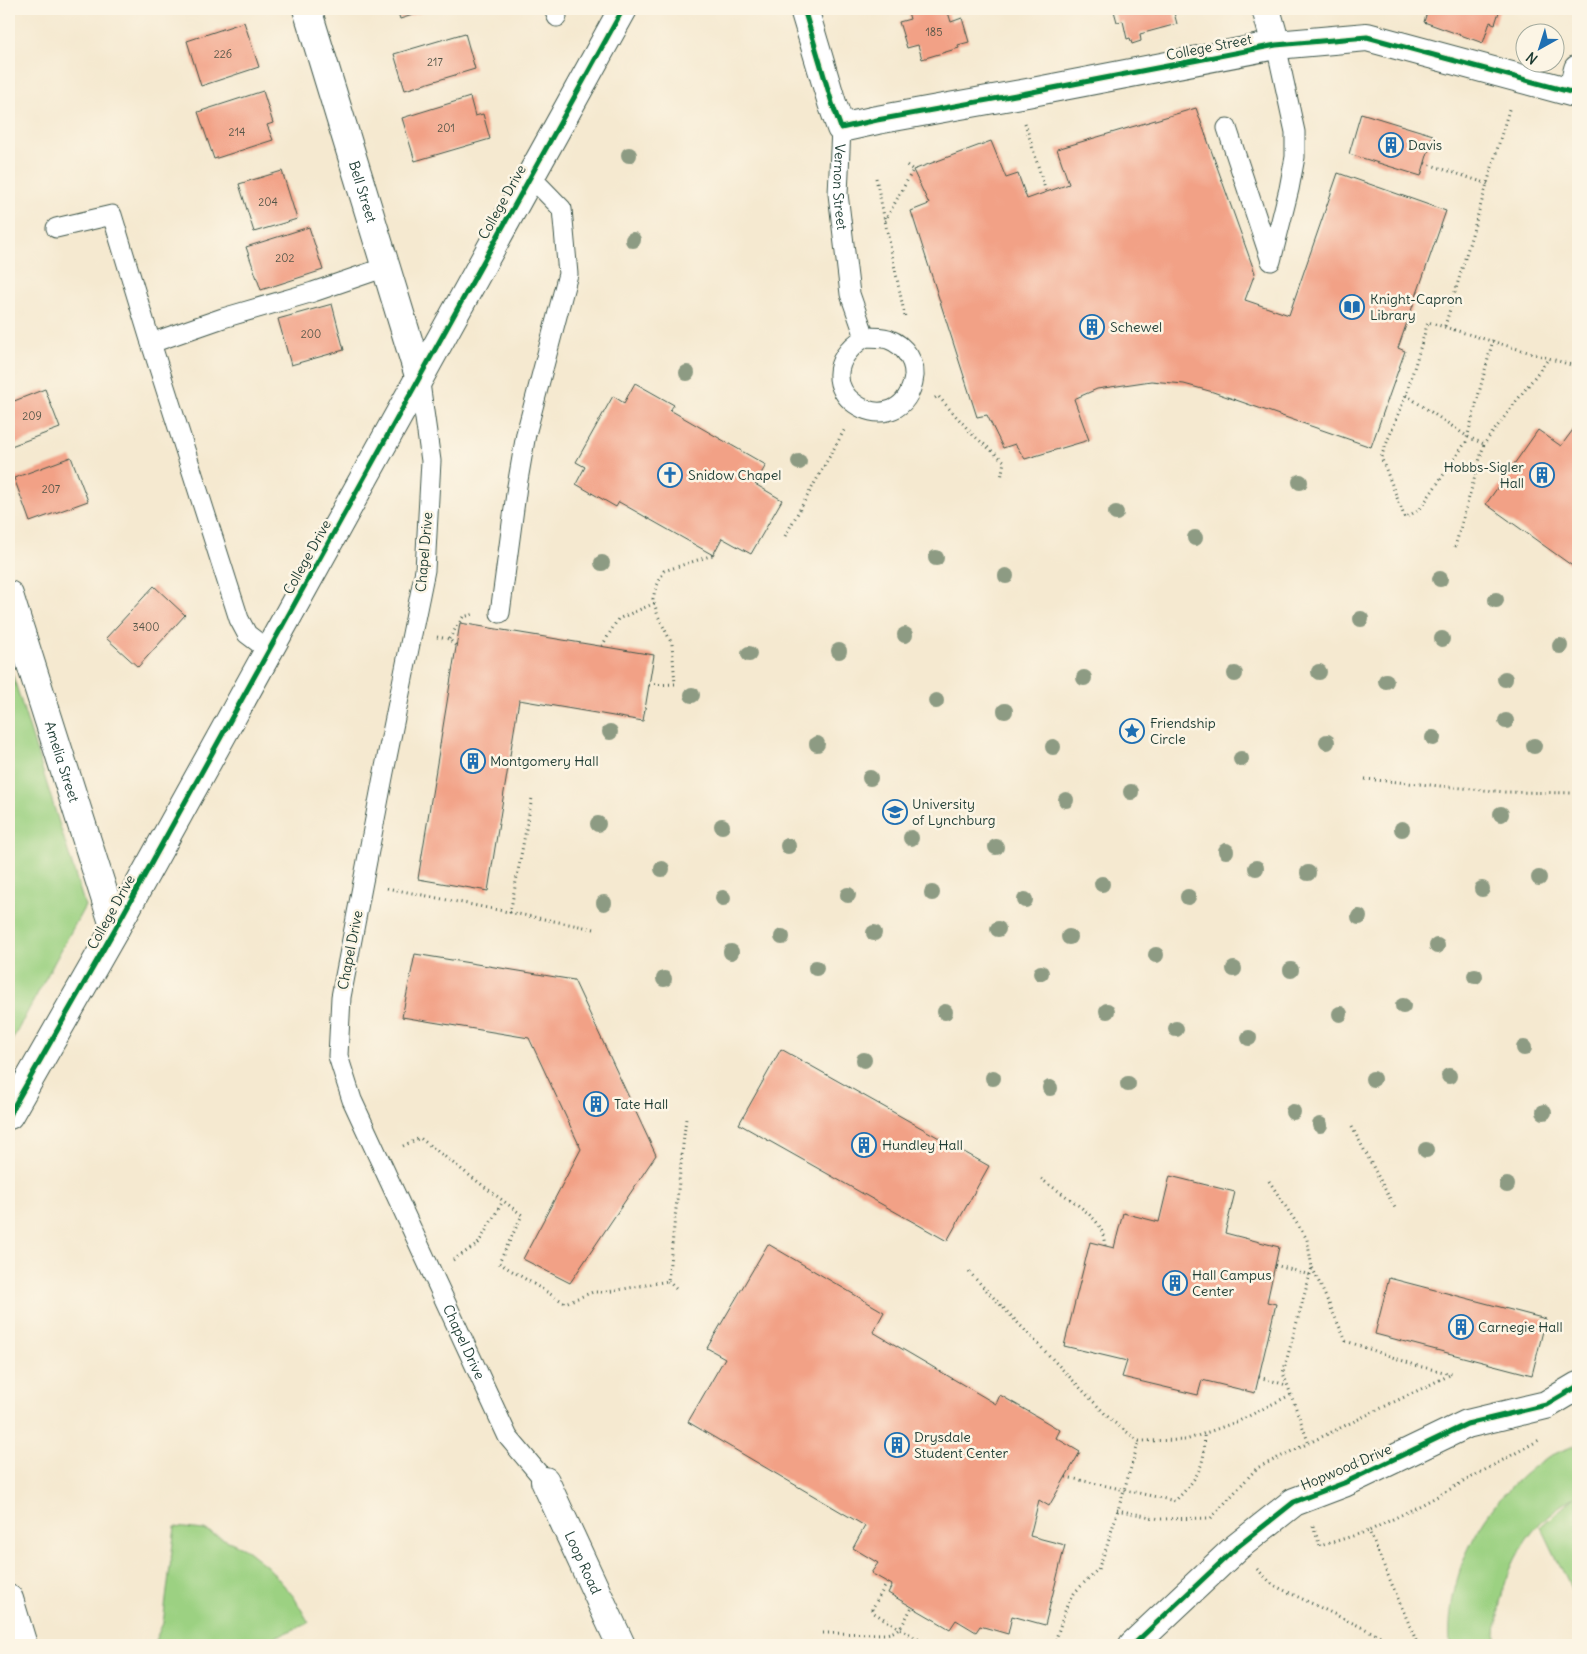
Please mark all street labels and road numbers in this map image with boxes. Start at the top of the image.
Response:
street label: College Street [1165,30,1254,64]
street label: Vernon Street [829,143,851,231]
street label: Bell Street [345,159,381,225]
street label: College Drive [474,162,530,242]
street label: Chapel Drive [412,511,436,593]
street label: College Drive [279,517,335,597]
street label: Amelia Street [41,719,83,805]
street label: College Drive [83,872,139,952]
street label: Chapel Drive [333,909,367,991]
street label: Chapel Drive [439,1302,489,1382]
street label: Hopwood Drive [1298,1440,1394,1494]
street label: Loop Road [561,1528,605,1597]

